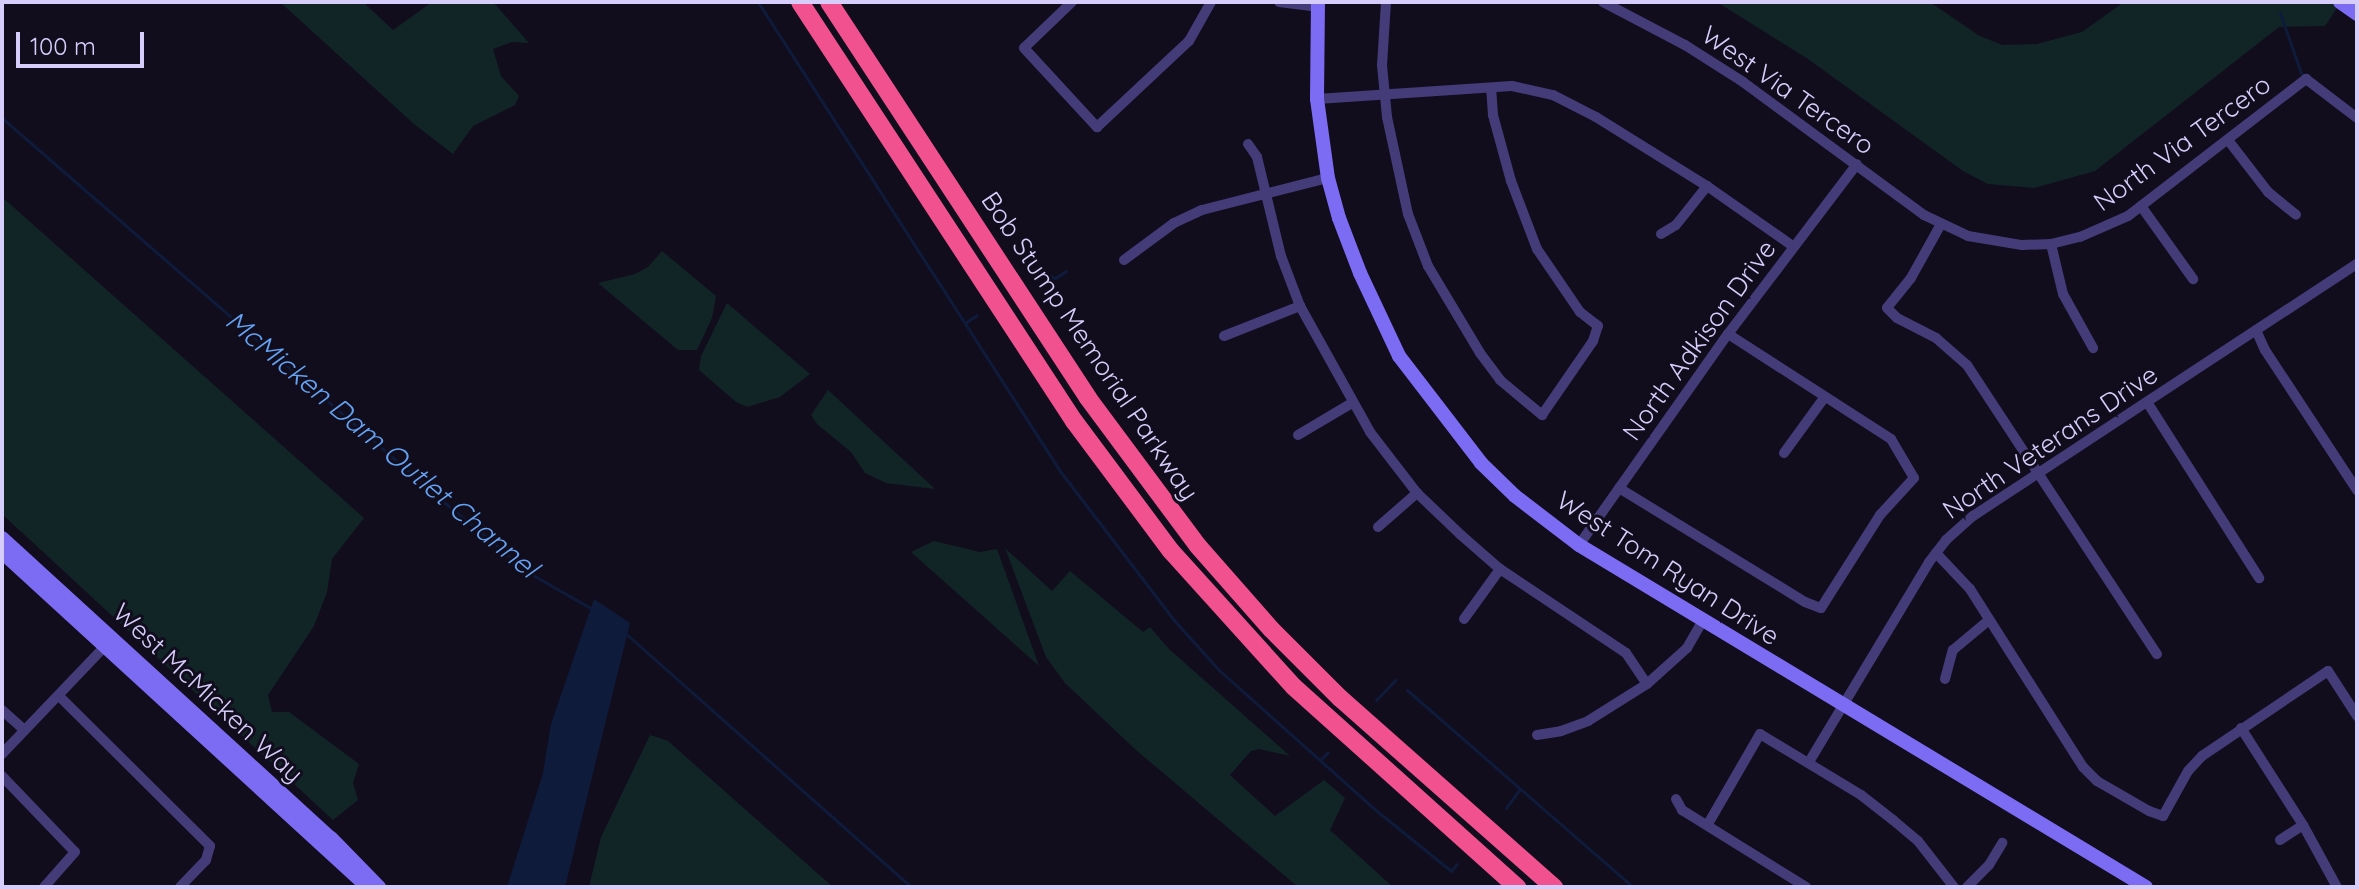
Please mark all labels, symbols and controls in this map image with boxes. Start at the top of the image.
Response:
scale bar [20,16,148,66]
street label: West Via Tercero [1696,19,1880,161]
text: 100 m [30,31,96,61]
street label: North Via Tercero [2087,68,2277,218]
street label: Bob Stump Memorial Parkway [975,186,1205,506]
street label: North Adkison Drive [1616,234,1782,446]
water label: McMicken Dam Outlet Channel [219,303,545,585]
street label: North Veterans Drive [1937,358,2163,526]
street label: West Tom Ryan Drive [1551,484,1785,652]
street label: West McMicken Way [106,597,310,789]

